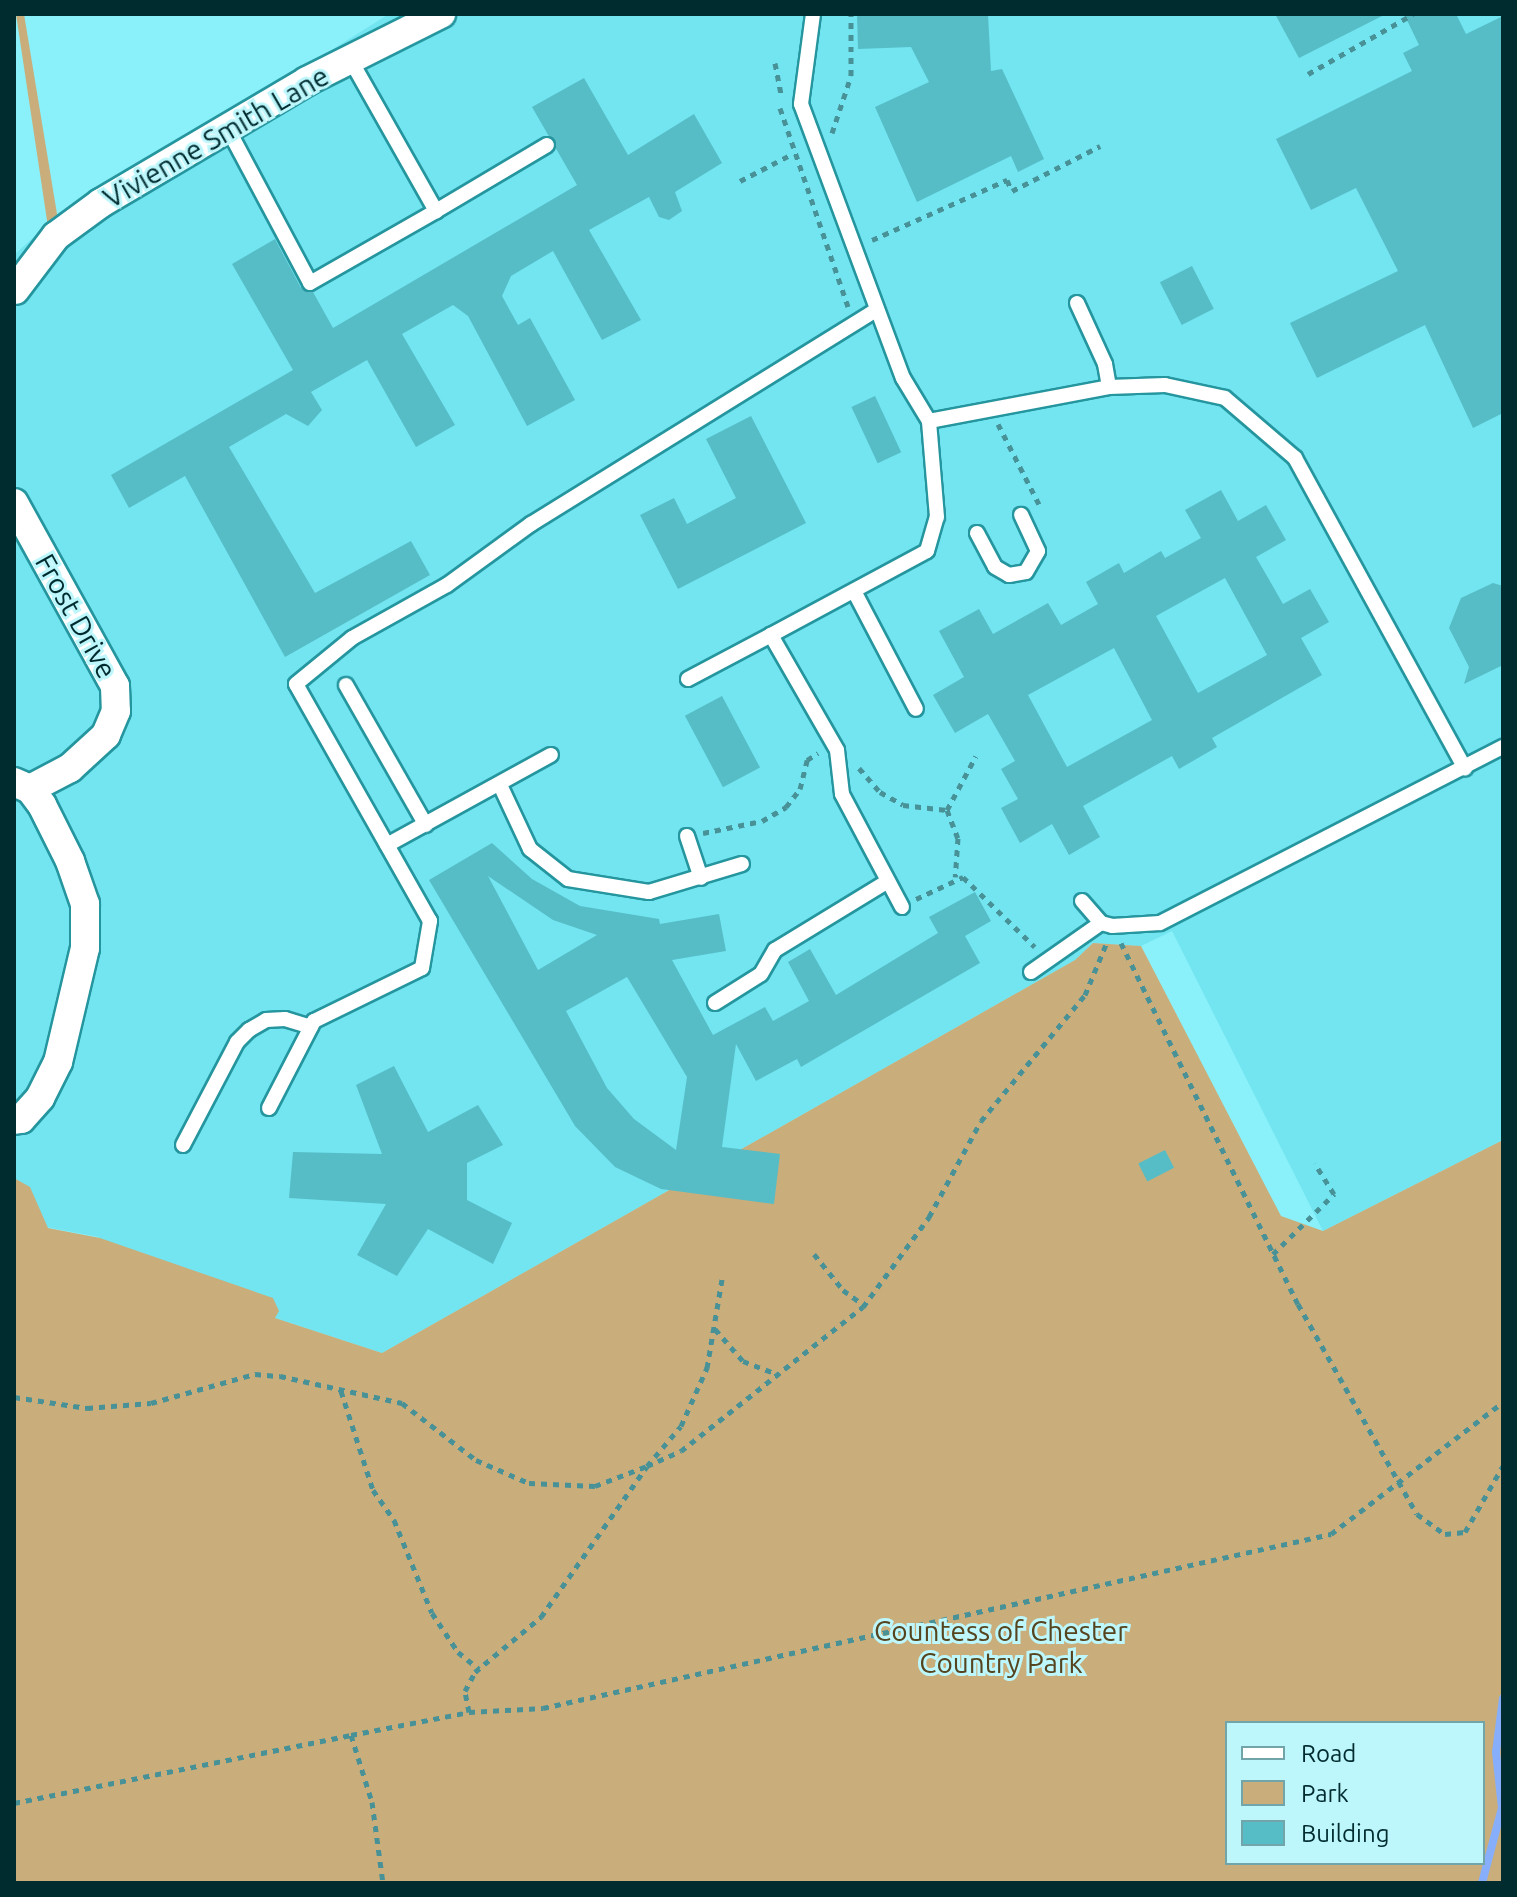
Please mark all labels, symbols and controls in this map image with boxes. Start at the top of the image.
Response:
street label: Vivienne Smith Lane [97,59,335,215]
street label: Frost Drive [28,548,124,684]
park label: Countess of Chester Country Park [874,1614,1128,1680]
legend [1225,1721,1485,1865]
text: Road [1301,1740,1356,1767]
text: Park [1301,1780,1349,1807]
text: Building [1301,1820,1389,1847]

